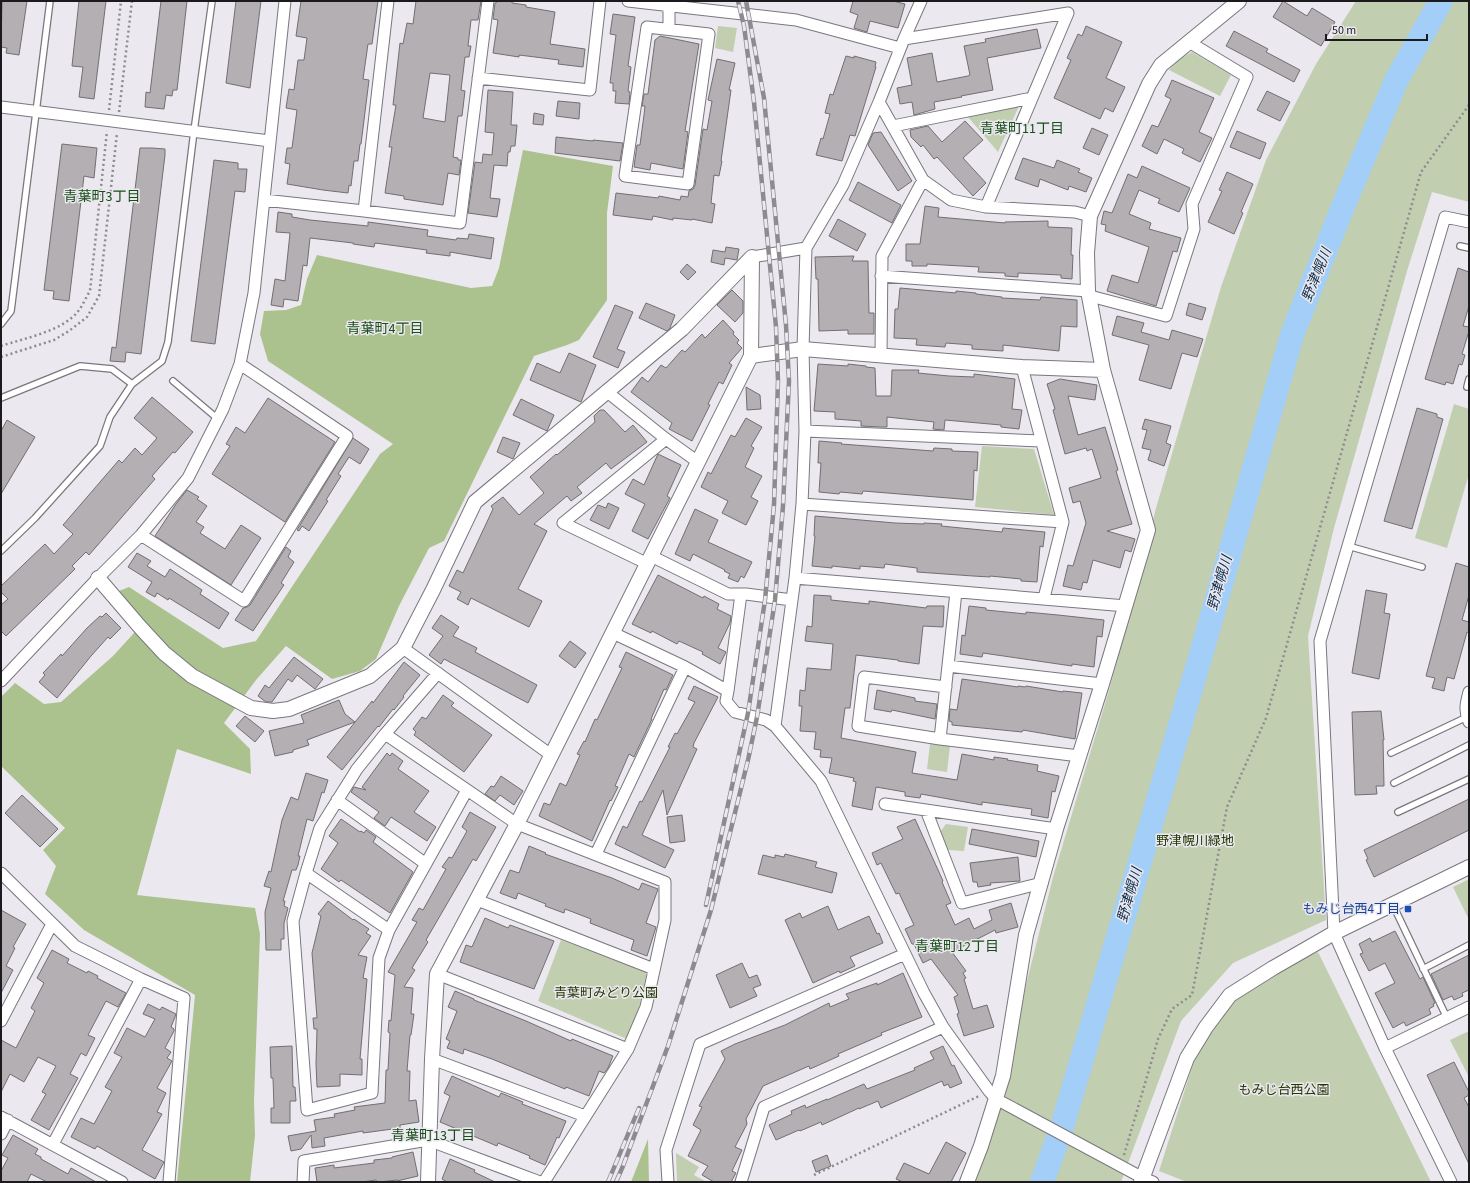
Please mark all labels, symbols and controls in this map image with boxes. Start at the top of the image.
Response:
scale bar [1326,16,1427,42]
text: 50 m [1332,22,1356,39]
district label: 青葉町11丁目 [980,119,1064,139]
district label: 青葉町3丁目 [64,187,140,207]
water label: 野津幌川 [1297,243,1338,305]
district label: 青葉町4丁目 [347,319,423,339]
water label: 野津幌川 [1203,551,1238,613]
park label: 野津幌川緑地 [1156,832,1234,850]
water label: 野津幌川 [1113,863,1148,925]
place label: もみじ台西4丁目 [1303,900,1400,918]
marker: もみじ台西4丁目 [1403,904,1413,914]
district label: 青葉町12丁目 [915,937,999,957]
park label: 青葉町みどり公園 [554,984,658,1002]
park label: もみじ台西公園 [1238,1081,1330,1099]
district label: 青葉町13丁目 [391,1126,475,1146]

